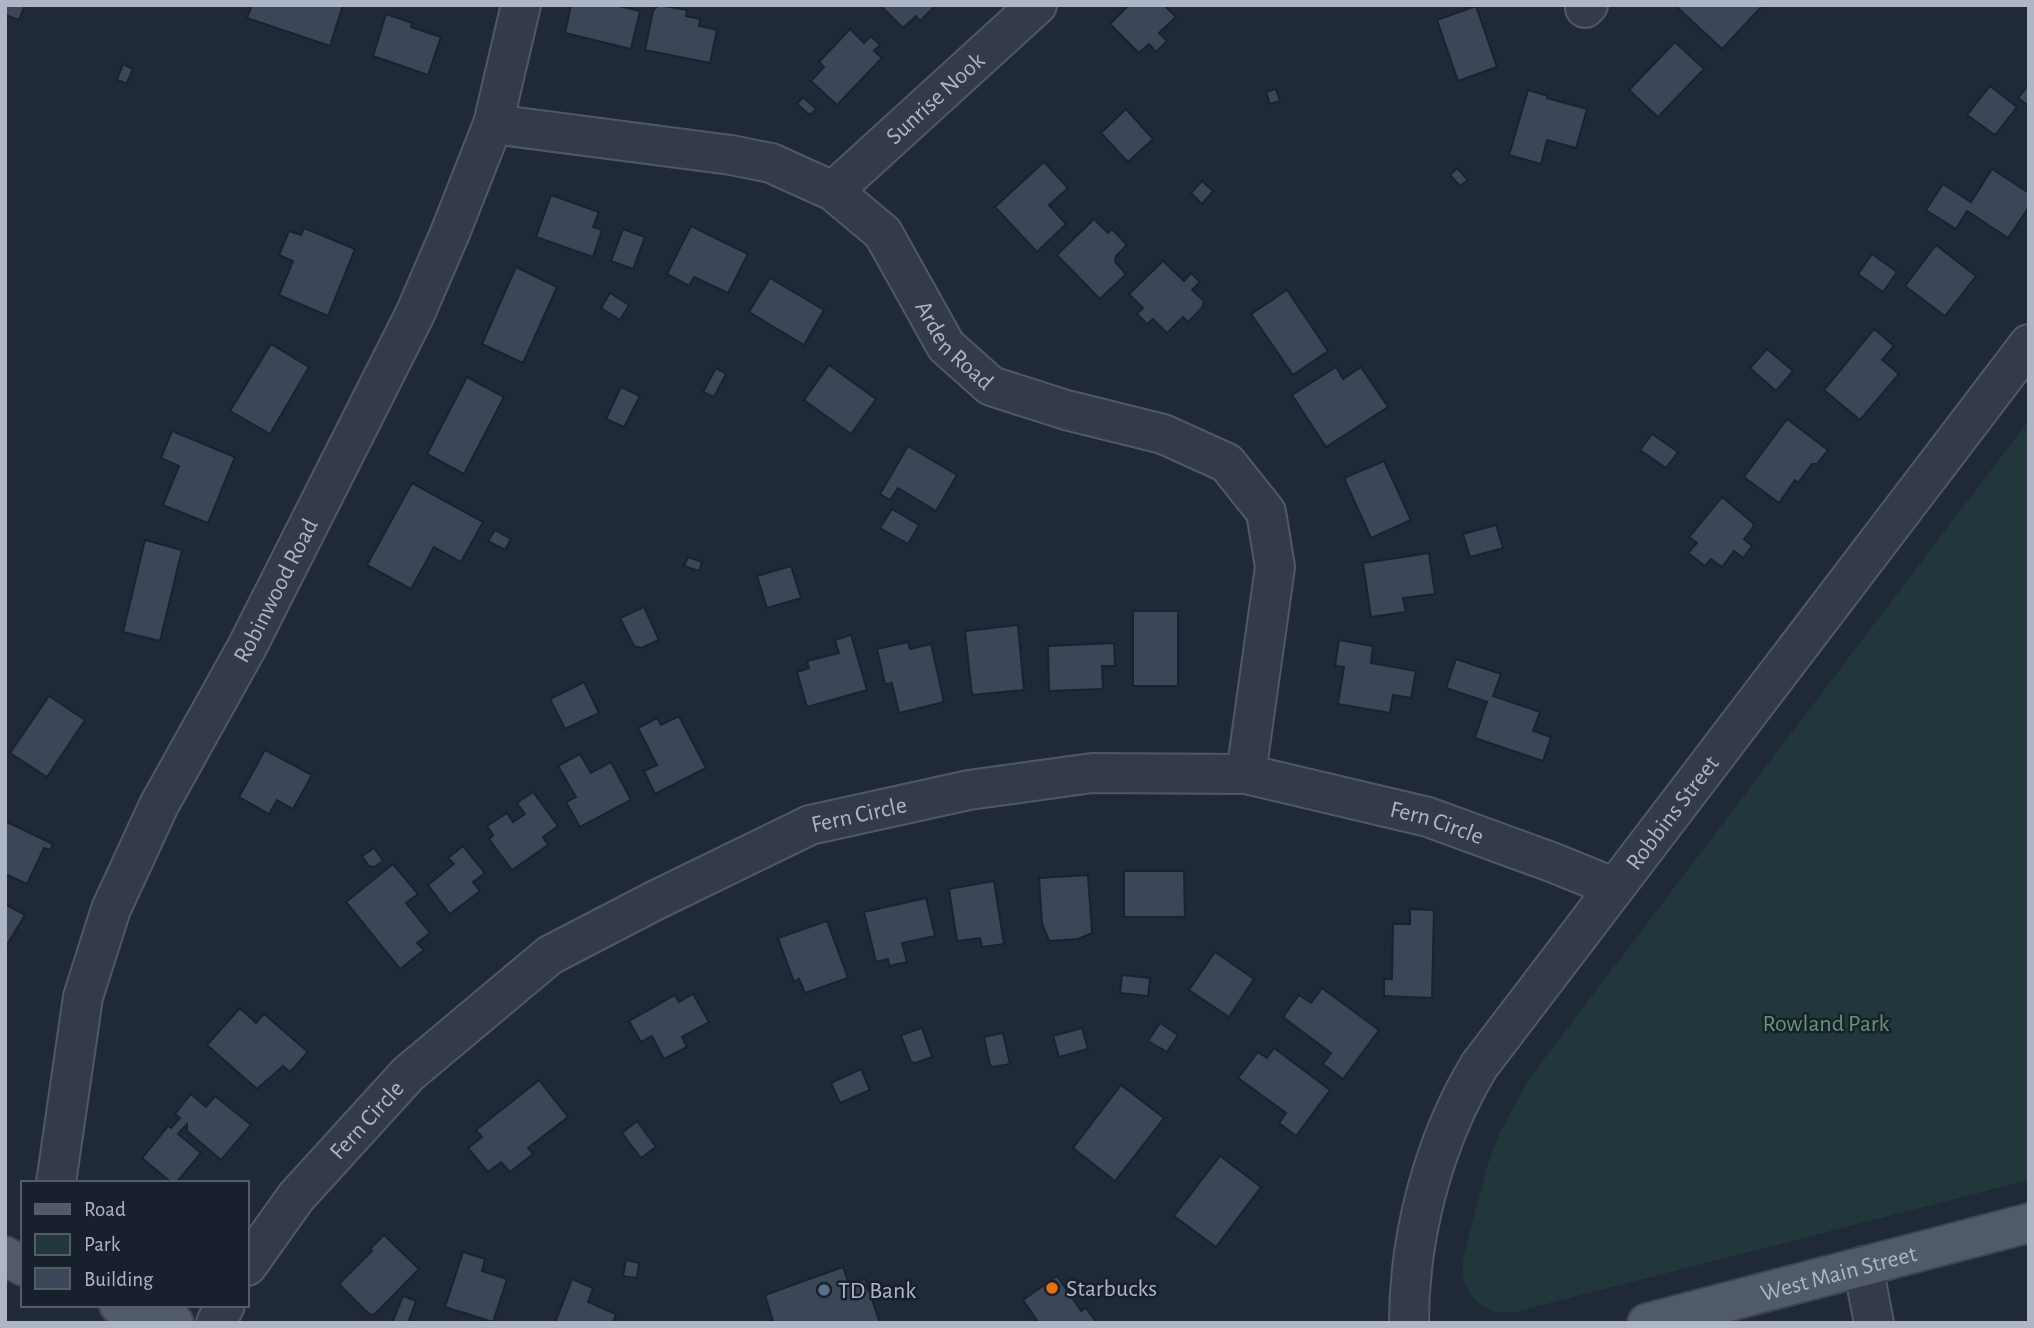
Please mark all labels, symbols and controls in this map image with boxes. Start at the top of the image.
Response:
street label: Sunrise Nook [882,48,989,149]
street label: Arden Road [910,297,997,395]
street label: Robinwood Road [230,515,323,667]
street label: Robbins Street [1622,751,1724,875]
street label: Fern Circle [809,793,909,837]
street label: Fern Circle [1388,797,1487,849]
park label: Rowland Park [1762,1012,1890,1036]
street label: Fern Circle [325,1077,409,1164]
legend [21,1181,248,1307]
text: Road [84,1199,126,1220]
text: Park [84,1234,121,1255]
street label: West Main Street [1758,1242,1920,1306]
text: Building [84,1269,154,1290]
place label: Starbucks [1066,1277,1157,1301]
place label: TD Bank [838,1279,916,1303]
marker: Starbucks [1044,1280,1060,1296]
marker: TD Bank [816,1282,832,1298]

